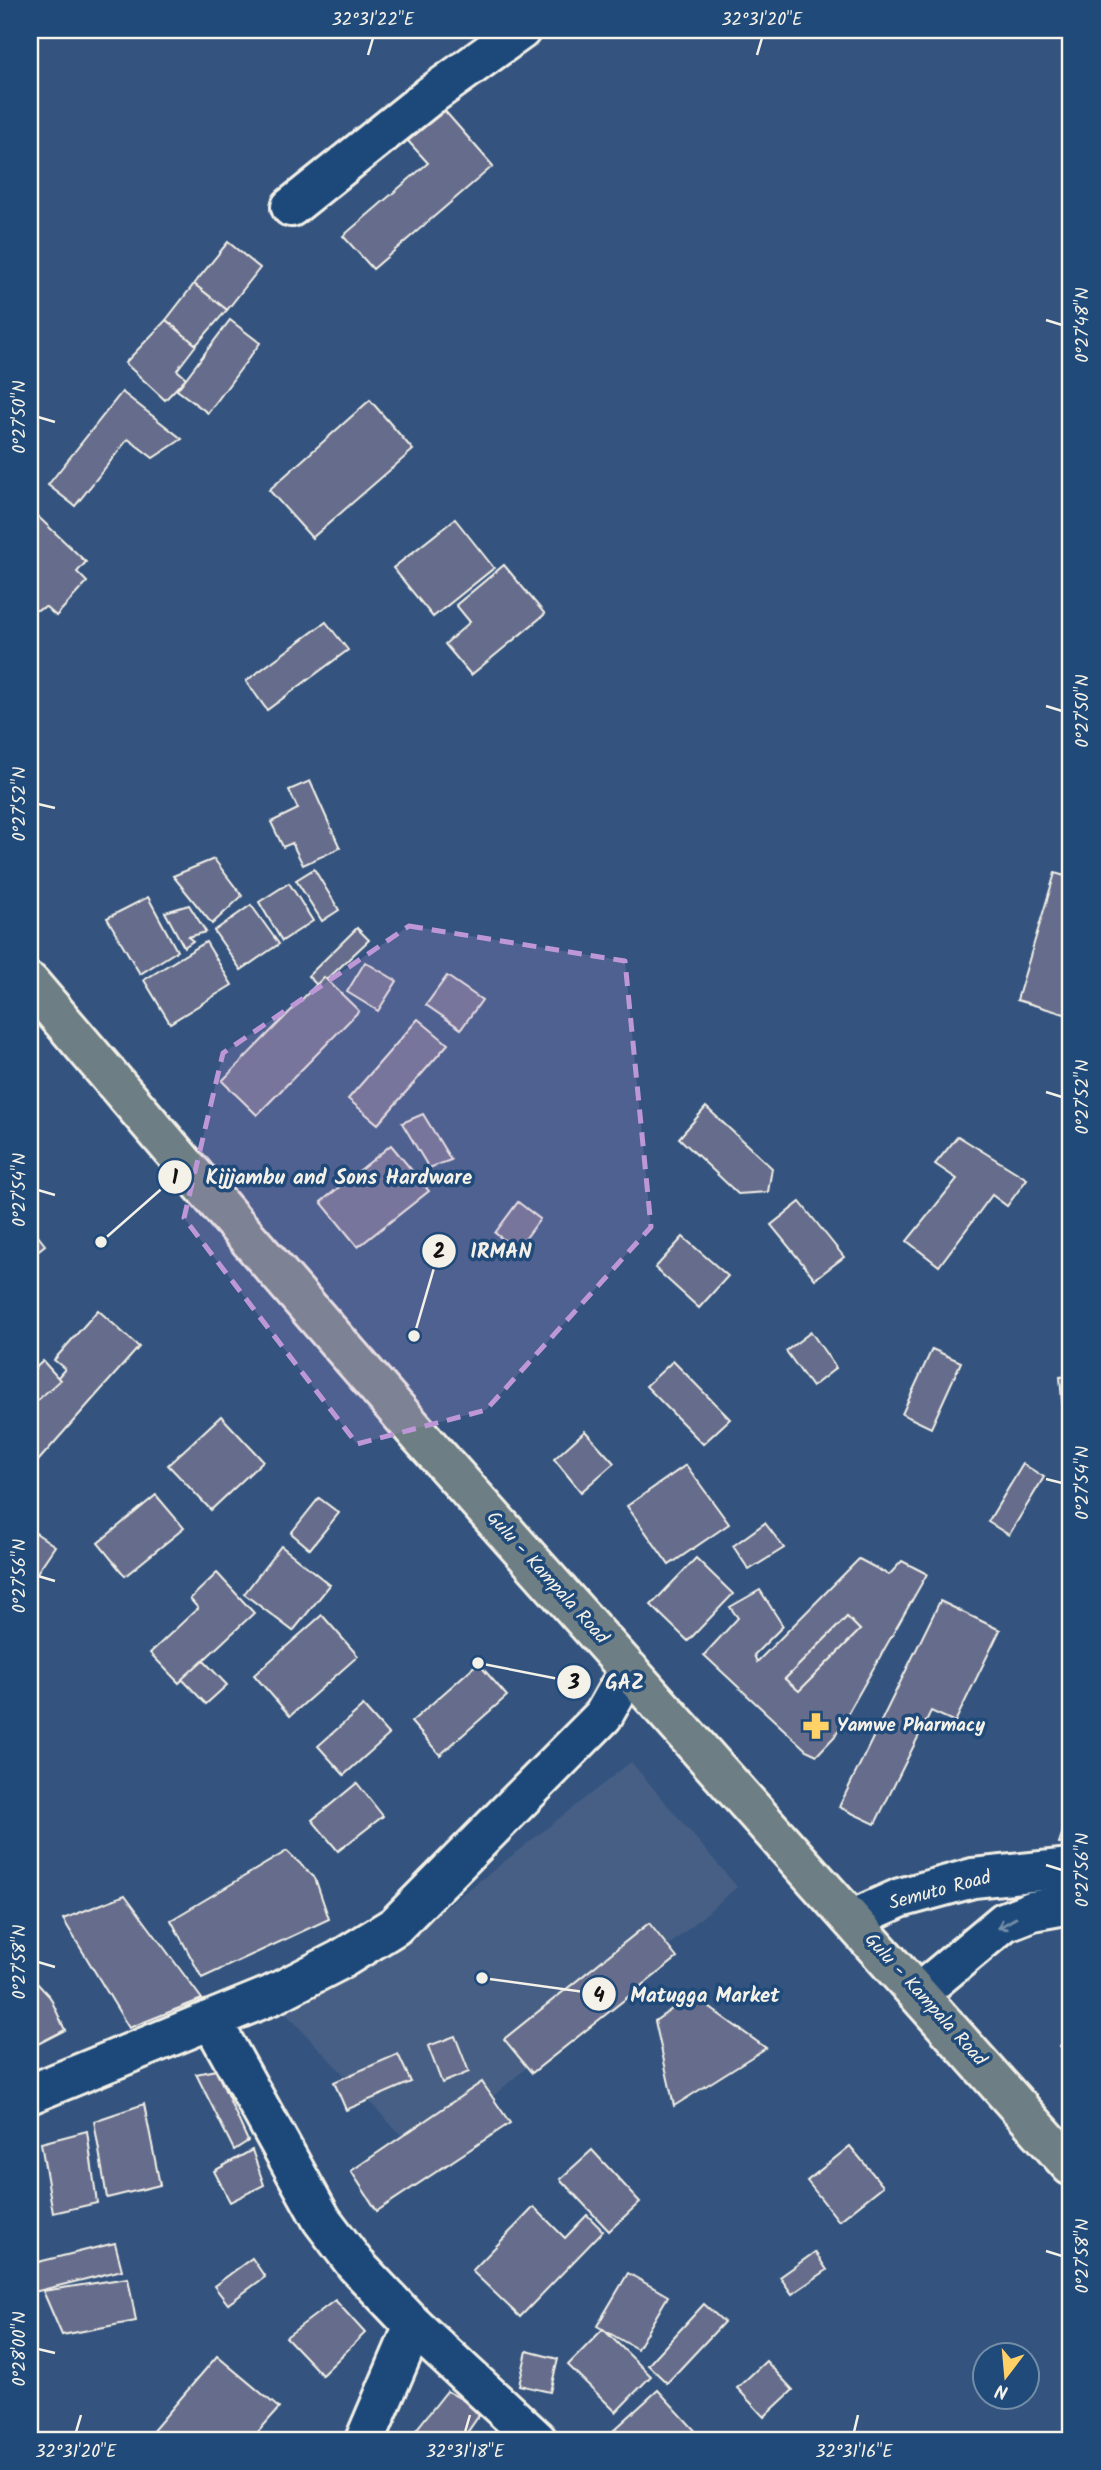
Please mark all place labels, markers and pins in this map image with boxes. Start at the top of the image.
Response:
callout: Kijjambu and Sons Hardware [157,1156,487,1198]
callout: IRMAN [421,1230,546,1272]
callout: GAZ [557,1661,659,1703]
pharmacy icon: Yamwe Pharmacy [801,1711,831,1741]
place label: Yamwe Pharmacy [837,1711,985,1741]
callout: Matugga Market [582,1973,794,2015]

